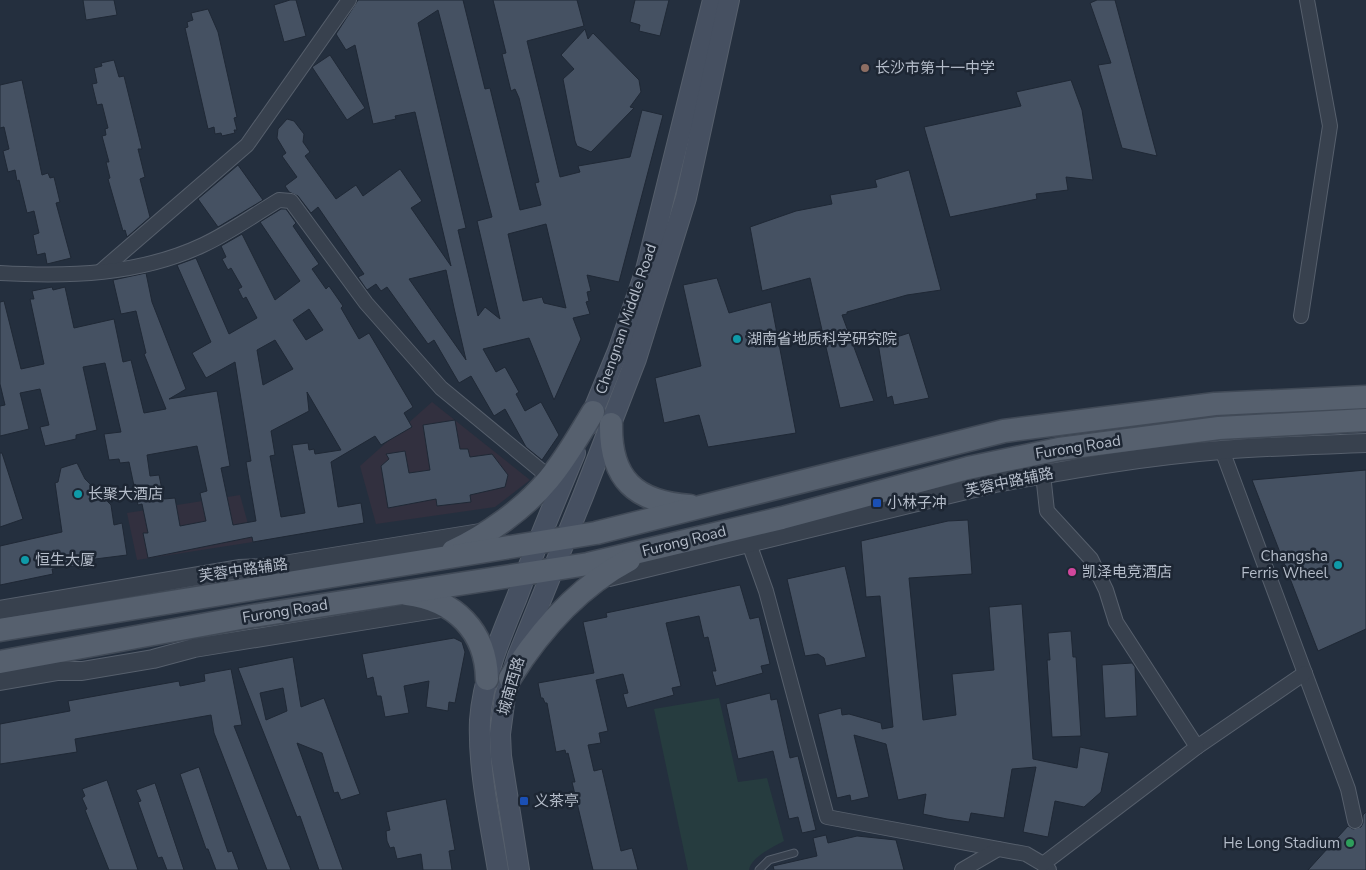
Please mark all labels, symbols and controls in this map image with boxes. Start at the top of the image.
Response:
place label: 长沙市第十一中学 [875,58,995,78]
marker: 长沙市第十一中学 [859,62,871,74]
street label: Chengnan Middle Road [591,241,661,397]
place label: 湖南省地质科学研究院 [747,329,897,349]
marker: 湖南省地质科学研究院 [731,333,743,345]
street label: Furong Road [1034,430,1122,464]
street label: 芙蓉中路辅路 [963,463,1055,501]
place label: 长聚大酒店 [88,484,163,504]
marker: 长聚大酒店 [72,488,84,500]
place label: 小林子冲 [887,493,947,513]
marker: 小林子冲 [871,497,883,509]
street label: Furong Road [640,521,728,561]
place label: Changsha Ferris Wheel [1241,546,1329,583]
place label: 恒生大厦 [35,550,95,570]
marker: 恒生大厦 [19,554,31,566]
street label: 芙蓉中路辅路 [197,554,289,586]
marker: Changsha Ferris Wheel [1332,559,1344,571]
place label: 凯泽电竞酒店 [1082,562,1172,582]
marker: 凯泽电竞酒店 [1066,566,1078,578]
street label: Furong Road [241,594,329,628]
street label: 城南西路 [493,654,529,718]
place label: 义茶亭 [534,791,579,811]
marker: 义茶亭 [518,795,530,807]
place label: He Long Stadium [1223,833,1340,853]
marker: He Long Stadium [1344,837,1356,849]

